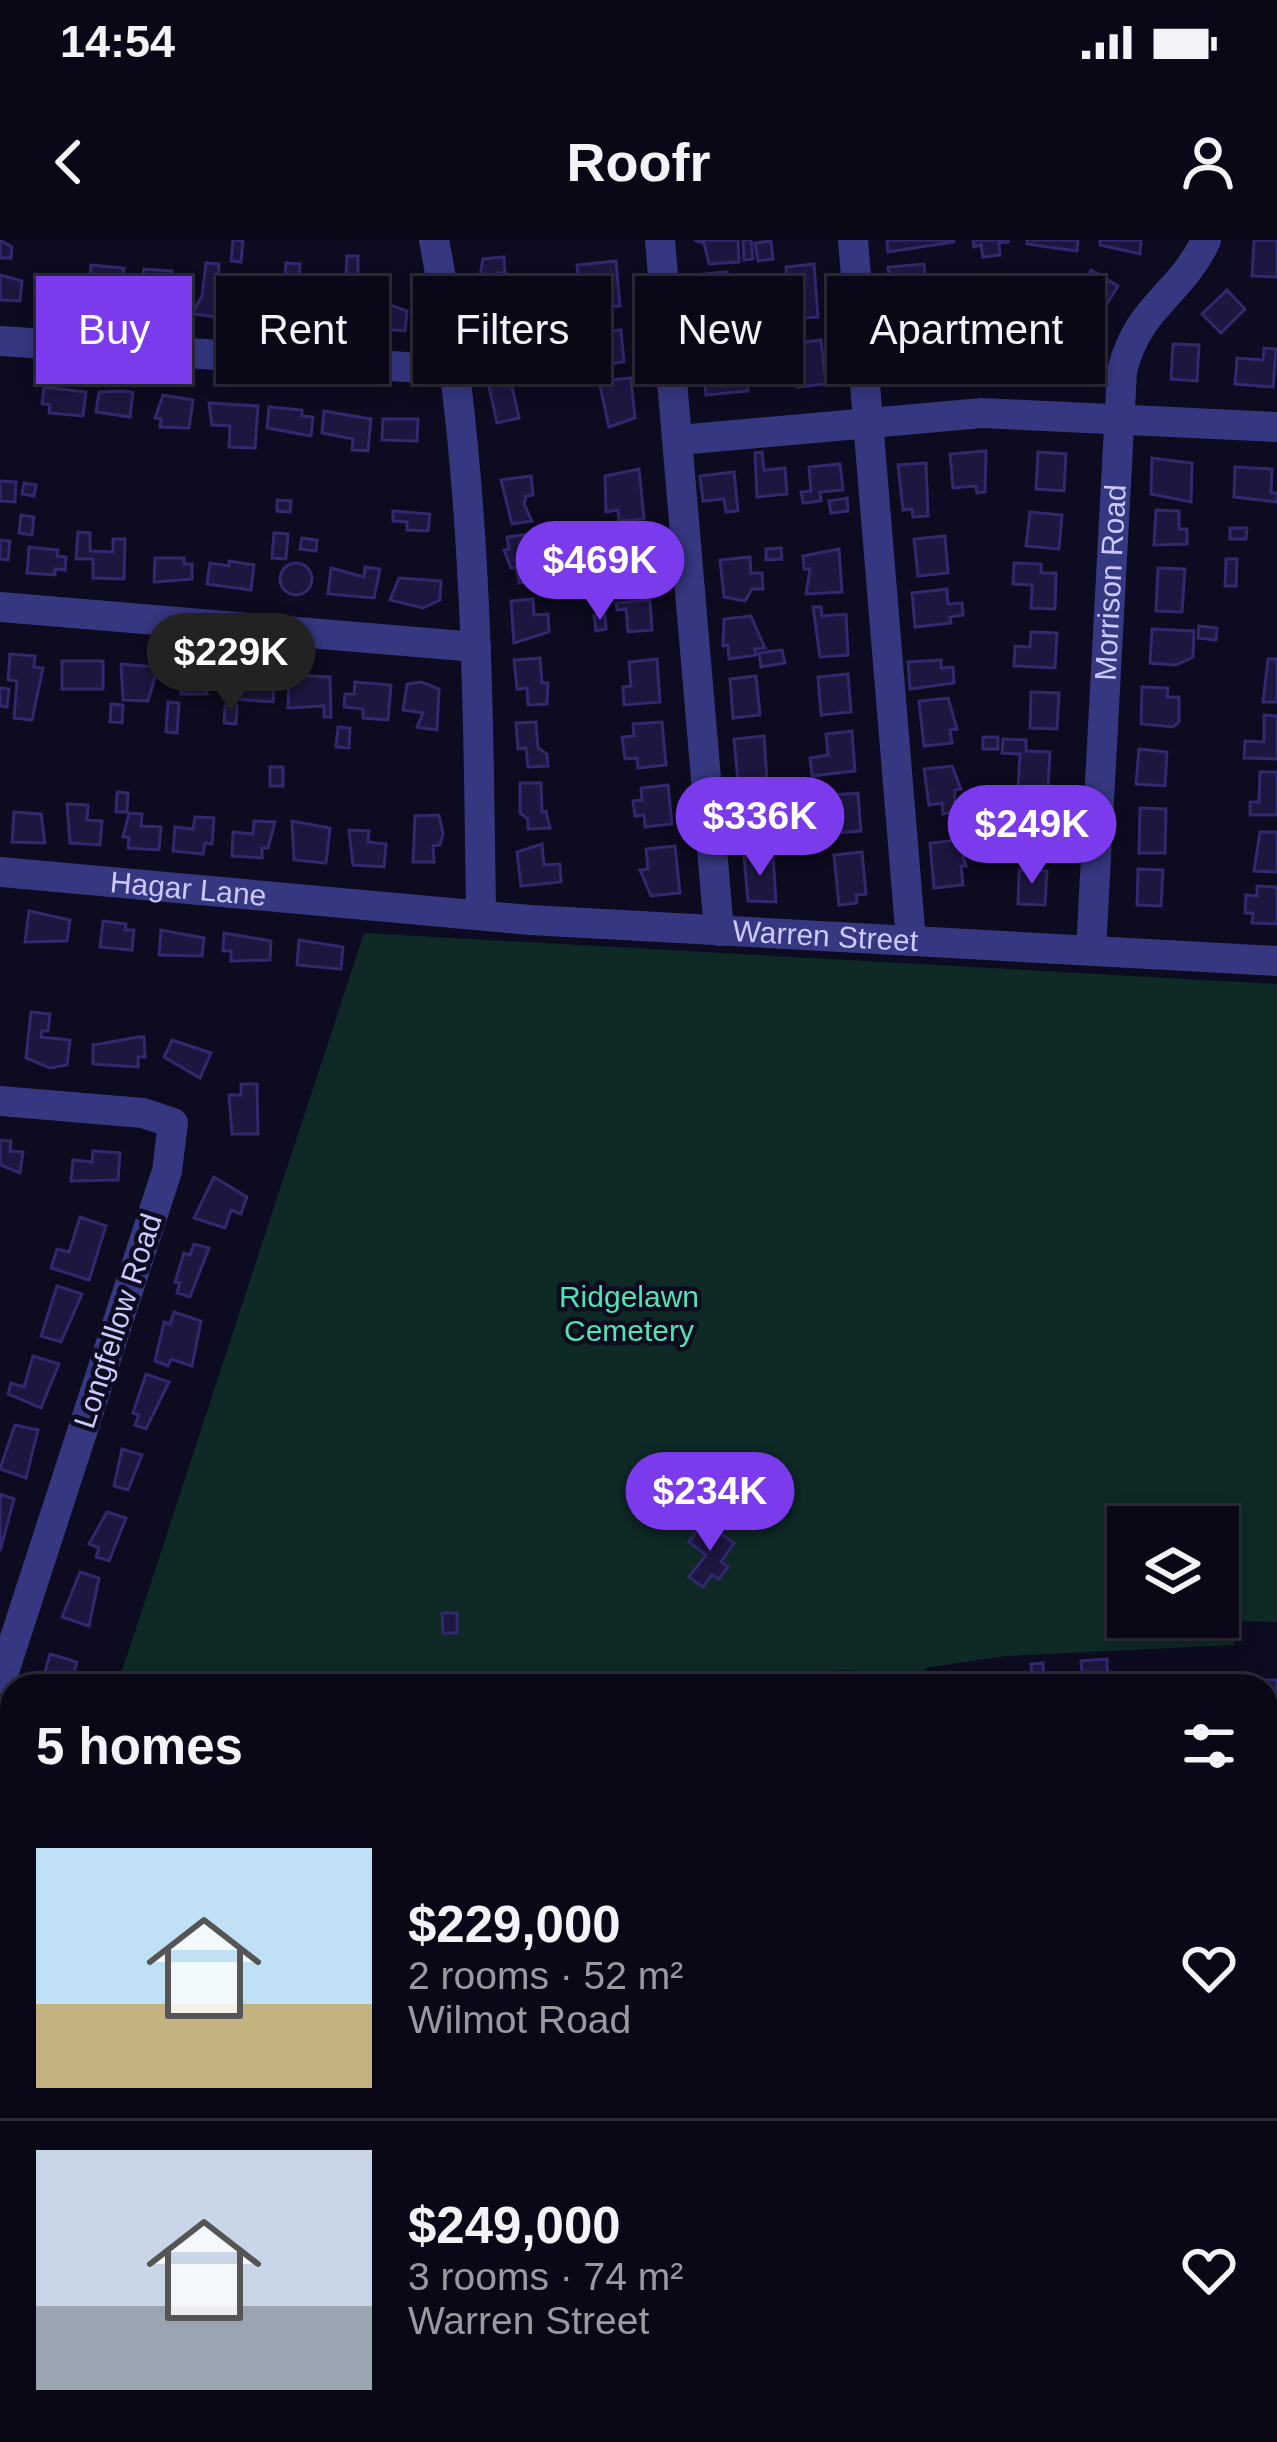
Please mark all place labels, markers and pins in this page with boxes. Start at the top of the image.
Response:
pin: $469K [516,521,684,623]
pin: $229K [147,613,315,715]
pin: $336K [676,777,844,879]
pin: $249K [948,785,1116,887]
pin: $234K [626,1452,794,1554]

